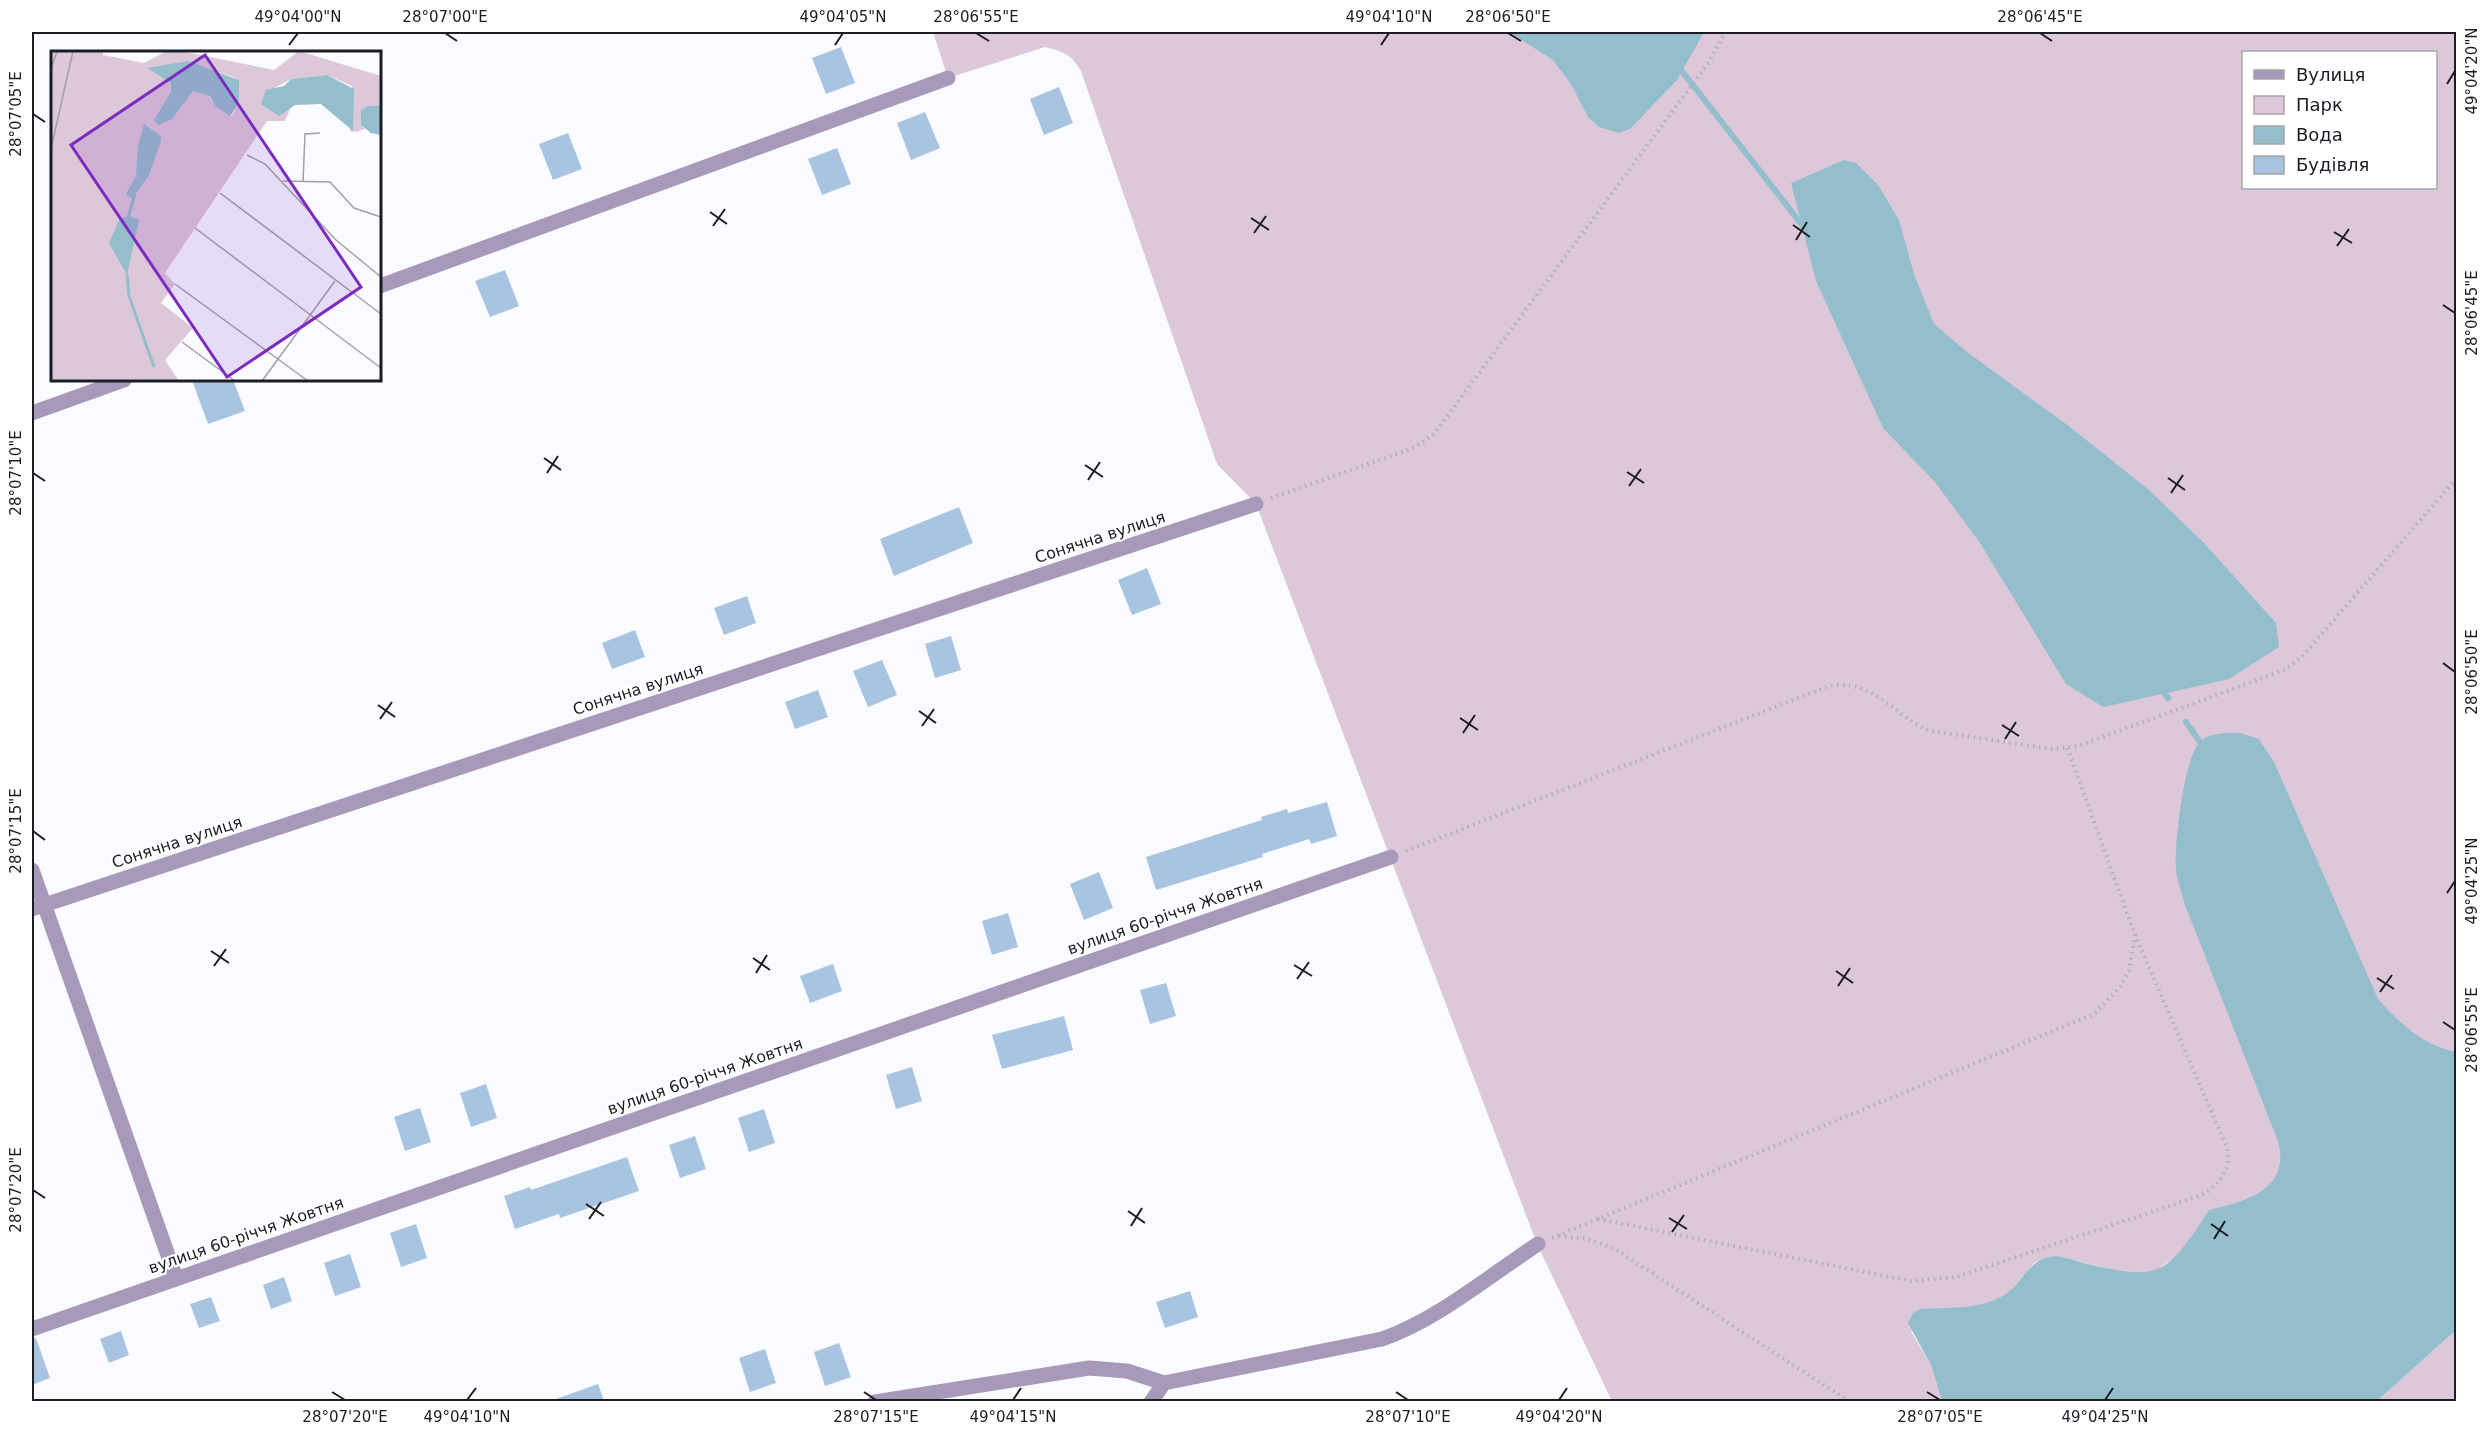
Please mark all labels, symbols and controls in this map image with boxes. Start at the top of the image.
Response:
text: 49°04'00"N [254,8,342,26]
text: 28°07'00"E [402,8,488,26]
text: 49°04'05"N [799,8,887,26]
text: 28°06'55"E [933,8,1019,26]
text: 49°04'10"N [1345,8,1433,26]
text: 28°06'50"E [1465,8,1551,26]
text: 28°06'45"E [1997,8,2083,26]
text: 49°04'20"N [2463,27,2481,115]
inset map [51,51,381,381]
legend [2242,51,2437,189]
text: Вулиця [2296,64,2365,85]
text: 28°07'05"E [7,71,25,157]
text: Парк [2296,94,2343,115]
text: Вода [2296,124,2343,145]
text: Будівля [2296,154,2369,175]
text: 28°06'45"E [2463,270,2481,356]
text: 28°07'10"E [7,430,25,516]
street label: Сонячна вулиця [1032,507,1168,567]
text: 28°06'50"E [2463,629,2481,715]
street label: Сонячна вулиця [570,659,706,719]
text: 28°07'15"E [7,788,25,874]
street label: Сонячна вулиця [109,812,245,872]
text: 49°04'25"N [2463,837,2481,925]
street label: вулиця 60-річчя Жовтня [1065,874,1265,958]
text: 28°06'55"E [2463,987,2481,1073]
street label: вулиця 60-річчя Жовтня [605,1034,805,1118]
text: 28°07'20"E [7,1147,25,1233]
street label: вулиця 60-річчя Жовтня [146,1193,346,1277]
text: 28°07'20"E [302,1408,388,1426]
text: 49°04'10"N [423,1408,511,1426]
text: 28°07'15"E [833,1408,919,1426]
text: 49°04'15"N [969,1408,1057,1426]
text: 28°07'10"E [1365,1408,1451,1426]
text: 49°04'20"N [1515,1408,1603,1426]
text: 28°07'05"E [1897,1408,1983,1426]
text: 49°04'25"N [2061,1408,2149,1426]

